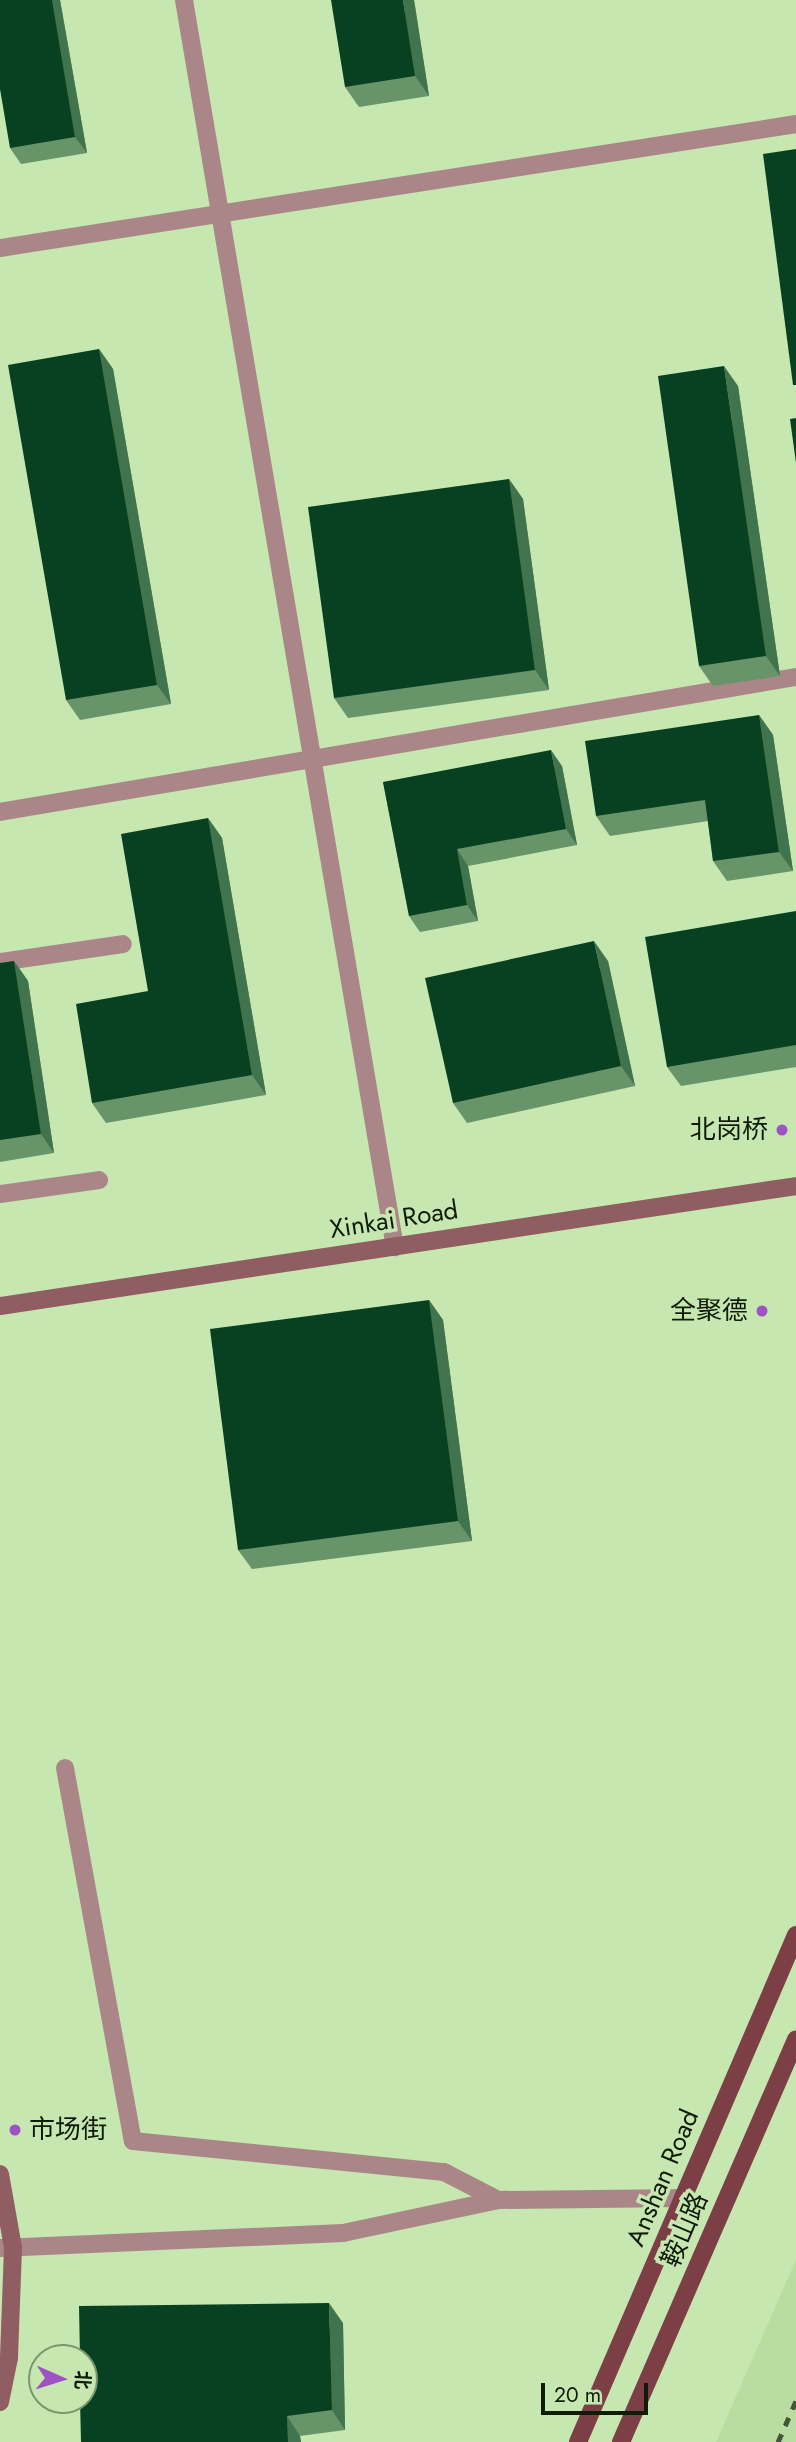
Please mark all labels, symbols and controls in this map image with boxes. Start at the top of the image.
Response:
place label: 北岗桥 [690,1114,768,1146]
marker: 北岗桥 [774,1122,790,1138]
street label: Xinkai Road [328,1194,460,1246]
place label: 全聚德 [670,1295,748,1327]
marker: 全聚德 [754,1303,770,1319]
street label: Anshan Road [620,2105,706,2251]
place label: 市场街 [29,2114,107,2146]
marker: 市场街 [7,2122,23,2138]
street label: 鞍山路 [655,2188,715,2272]
north arrow [28,2344,98,2414]
scale bar [544,2368,651,2412]
text: 北 [68,2370,96,2390]
text: 20 m [554,2380,601,2410]

